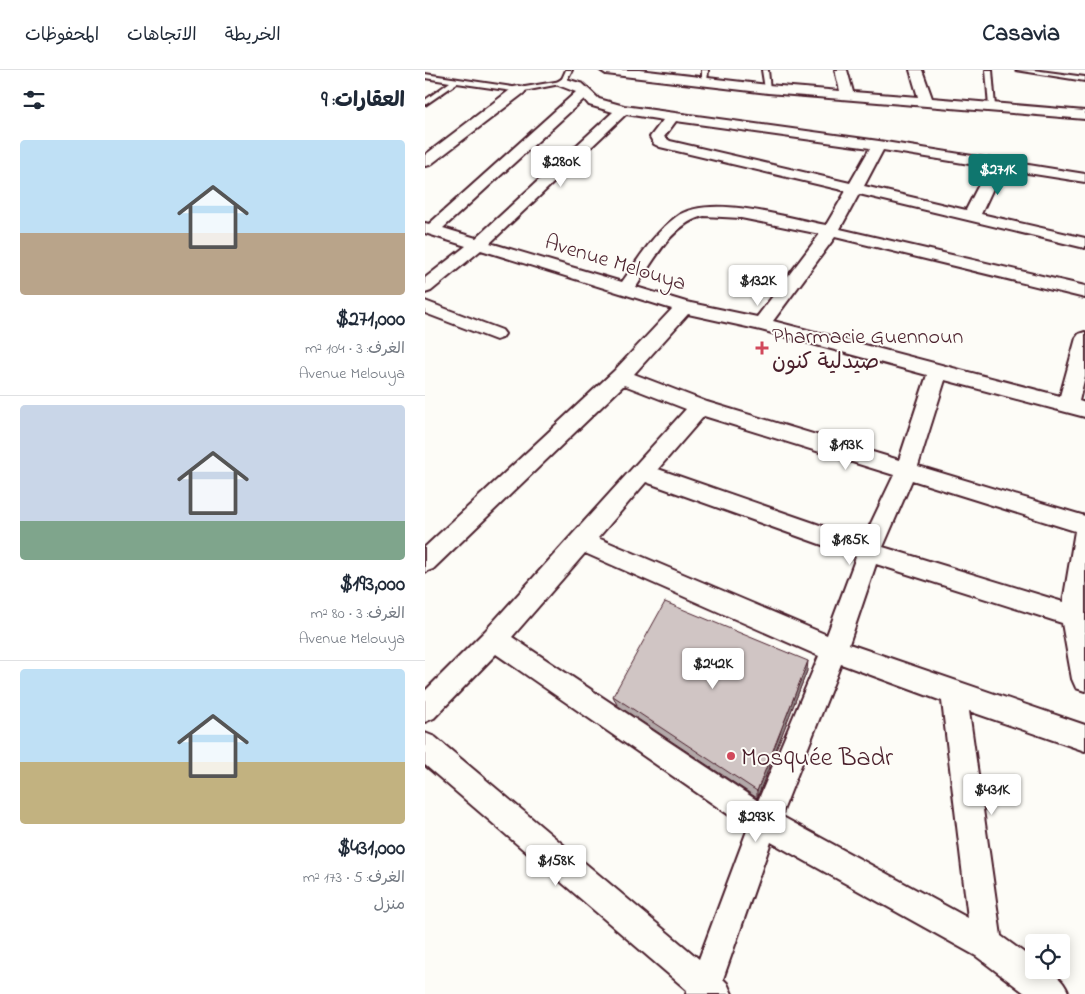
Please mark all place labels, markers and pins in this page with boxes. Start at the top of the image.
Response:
pin: $280K [526,146,596,188]
pin: $271K [963,154,1033,196]
pin: $132K [723,264,793,307]
place label: Pharmacie Guennoun صيدلية كنون [772,322,963,379]
marker: Pharmacie Guennoun صيدلية كنون [756,342,768,354]
pin: $193K [811,428,881,471]
pin: $185K [815,524,885,566]
pin: $242K [678,648,748,690]
place label: Mosquée Badr [741,740,894,778]
marker: Mosquée Badr [725,750,737,762]
pin: $431K [957,774,1027,816]
pin: $293K [721,800,791,843]
pin: $158K [521,844,591,887]

